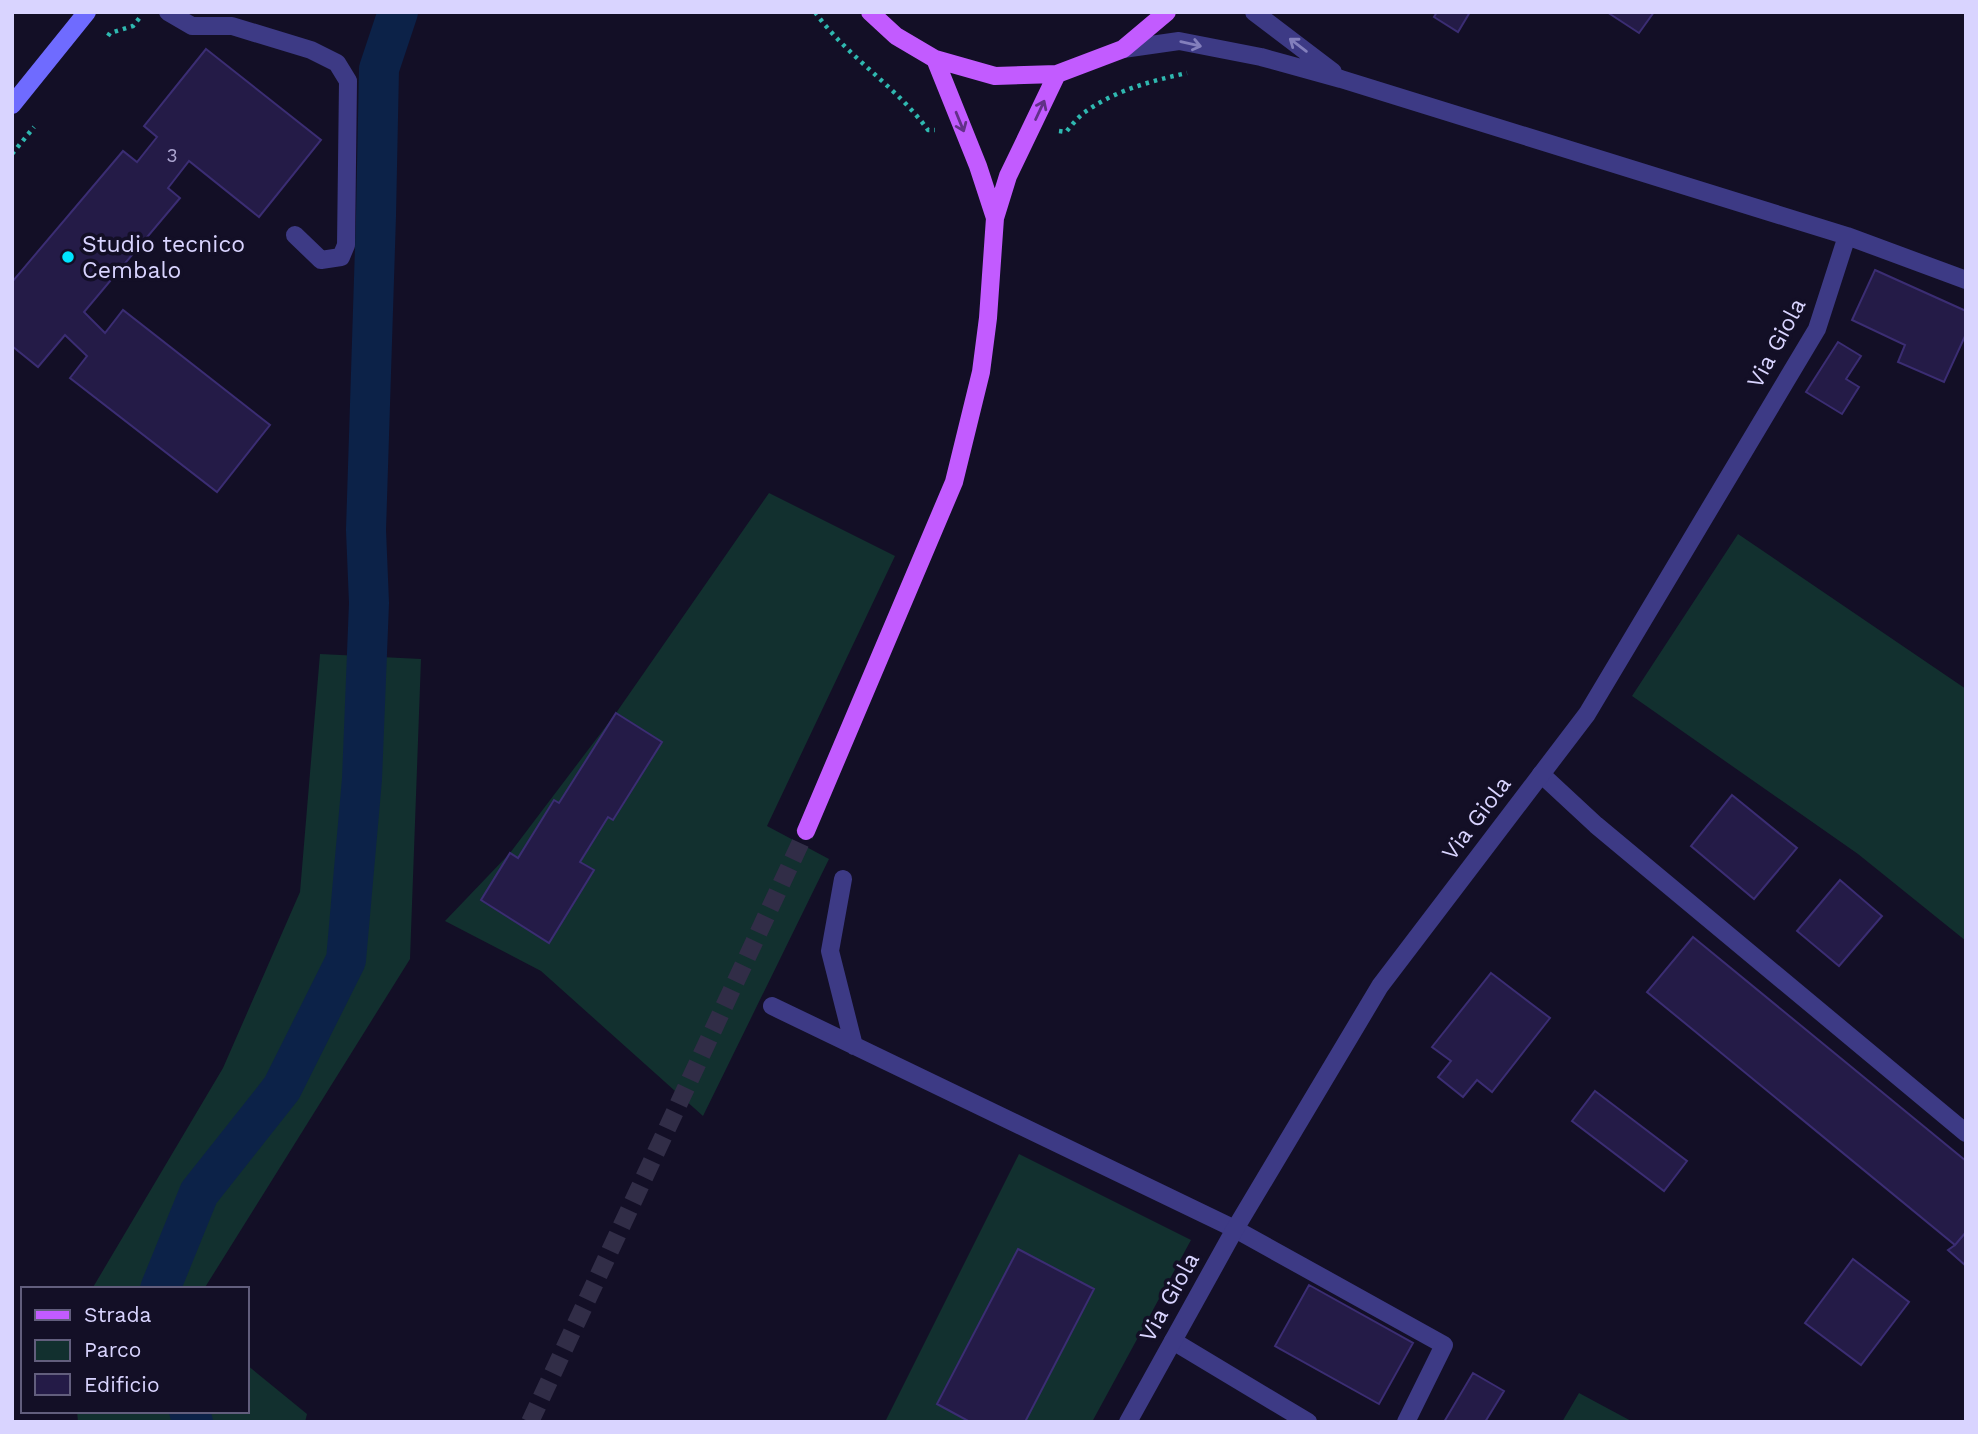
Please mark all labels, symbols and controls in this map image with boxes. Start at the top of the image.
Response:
one-way arrow [1179,38,1202,51]
one-way arrow [1289,38,1307,53]
one-way arrow [1034,99,1047,121]
one-way arrow [955,111,968,132]
house number: 3 [166,144,178,167]
place label: Studio tecnico Cembalo [82,231,245,284]
marker: Studio tecnico Cembalo [60,249,76,265]
street label: Via Giola [1742,294,1811,393]
street label: Via Giola [1436,771,1517,866]
street label: Via Giola [1134,1248,1205,1347]
legend [21,1287,248,1413]
text: Strada [84,1302,152,1327]
text: Parco [84,1337,141,1362]
text: Edificio [84,1372,160,1397]

